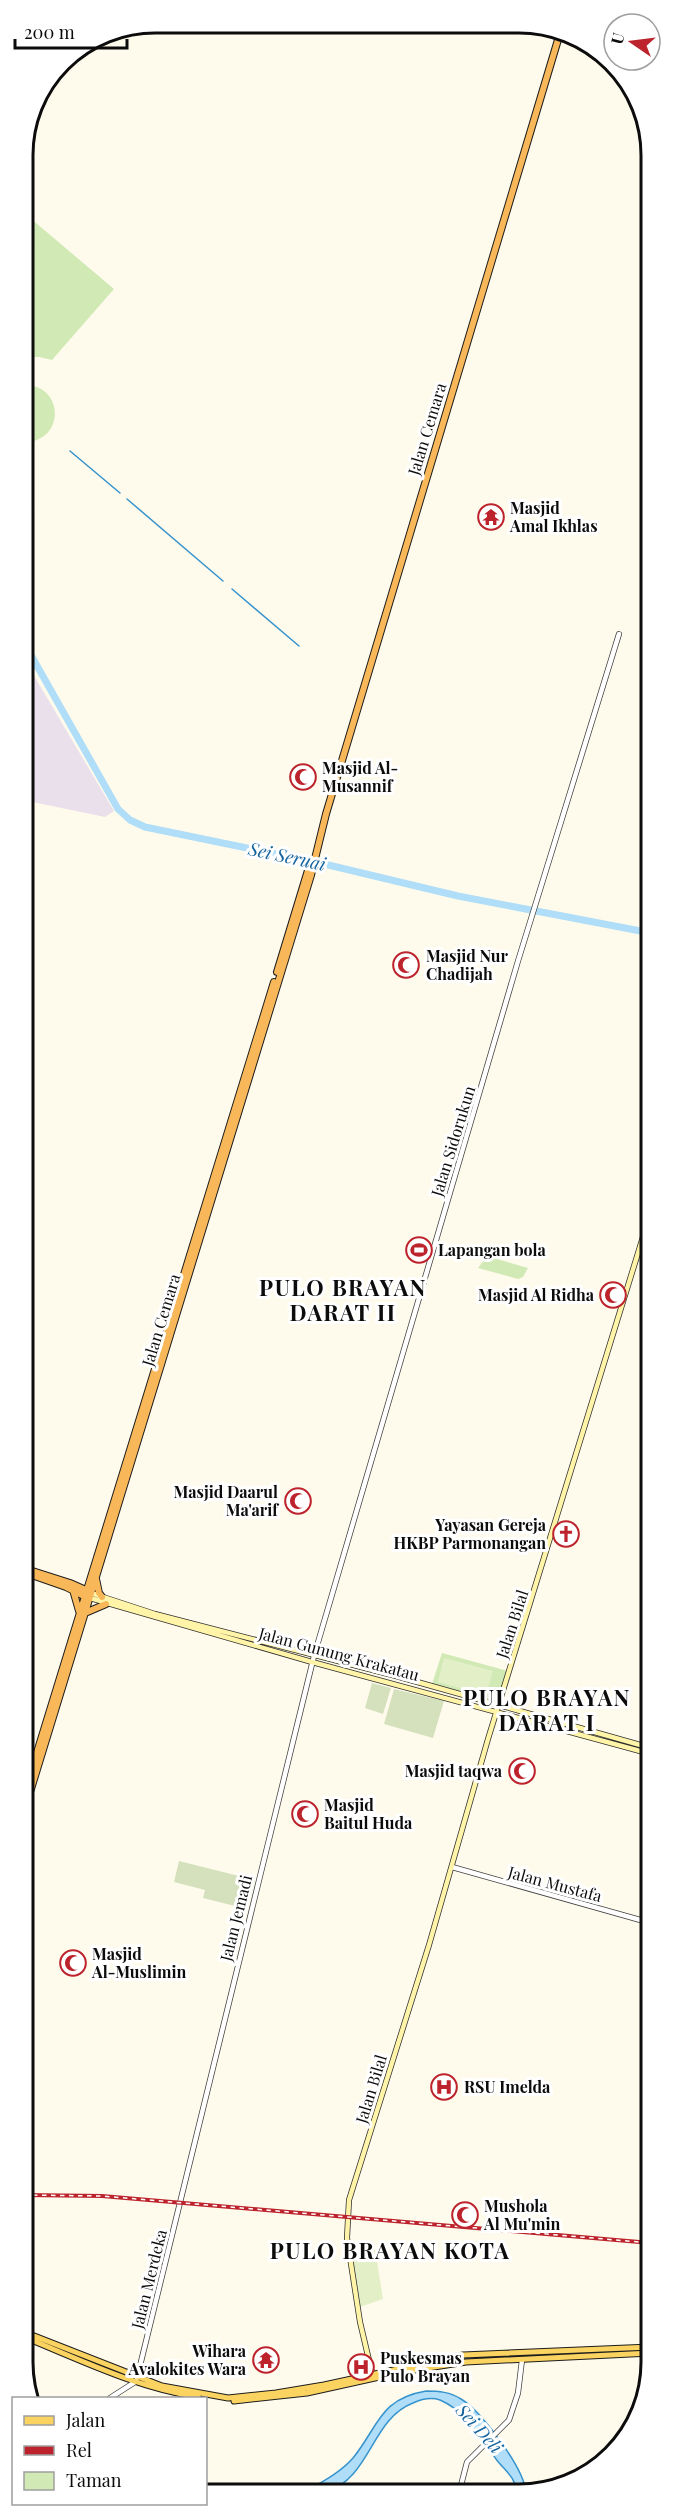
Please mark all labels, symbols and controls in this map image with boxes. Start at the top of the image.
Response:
scale bar [15,12,128,50]
north arrow [602,12,662,72]
text: 200 m [24,20,75,44]
text: U [605,30,628,46]
street label: Jalan Cemara [402,380,451,478]
place label: Masjid Amal Ikhlas [509,497,598,536]
temple icon: Masjid Amal Ikhlas [476,502,506,532]
place label: Masjid Al- Musannif [322,757,398,796]
mosque icon: Masjid Al- Musannif [288,762,318,792]
water label: Sei Seruai [246,836,328,876]
place label: Masjid Nur Chadijah [426,945,508,984]
mosque icon: Masjid Nur Chadijah [391,950,421,980]
street label: Jalan Sidorukun [425,1083,479,1200]
sports icon: Lapangan bola [404,1235,434,1265]
place label: Lapangan bola [438,1239,546,1260]
street label: Jalan Cemara [136,1271,185,1369]
district label: PULO BRAYAN DARAT II [259,1272,427,1327]
mosque icon: Masjid Al Ridha [598,1280,628,1310]
place label: Masjid Al Ridha [478,1284,595,1305]
place label: Masjid Daarul Ma'arif [173,1481,279,1520]
mosque icon: Masjid Daarul Ma'arif [283,1486,313,1516]
place label: Yayasan Gereja HKBP Parmonangan [394,1514,547,1553]
church icon: Yayasan Gereja HKBP Parmonangan [551,1519,581,1549]
street label: Jalan Bilal [490,1587,533,1662]
street label: Jalan Gunung Krakatau [256,1622,422,1685]
district label: PULO BRAYAN DARAT I [463,1682,631,1737]
mosque icon: Masjid taqwa [507,1756,537,1786]
place label: Masjid taqwa [405,1760,503,1781]
place label: Masjid Baitul Huda [324,1794,413,1833]
mosque icon: Masjid Baitul Huda [290,1799,320,1829]
street label: Jalan Mustafa [505,1861,604,1906]
street label: Jalan Jemadi [214,1872,256,1964]
place label: Masjid Al-Muslimin [91,1943,186,1982]
mosque icon: Masjid Al-Muslimin [58,1948,88,1978]
street label: Jalan Bilal [350,2052,391,2127]
hospital icon: RSU Imelda [429,2072,459,2102]
place label: RSU Imelda [464,2076,551,2097]
place label: Mushola Al Mu'min [483,2195,561,2234]
mosque icon: Mushola Al Mu'min [450,2200,480,2230]
street label: Jalan Merdeka [126,2227,171,2332]
district label: PULO BRAYAN KOTA [270,2235,510,2265]
place label: Wihara Avalokites Wara [127,2340,247,2379]
temple icon: Wihara Avalokites Wara [251,2345,281,2375]
place label: Puskesmas Pulo Brayan [380,2347,470,2386]
hospital icon: Puskesmas Pulo Brayan [346,2352,376,2382]
legend [12,2397,207,2505]
water label: Sei Deli [450,2398,509,2459]
text: Jalan [65,2408,106,2432]
text: Rel [66,2438,92,2462]
text: Taman [66,2468,122,2492]

